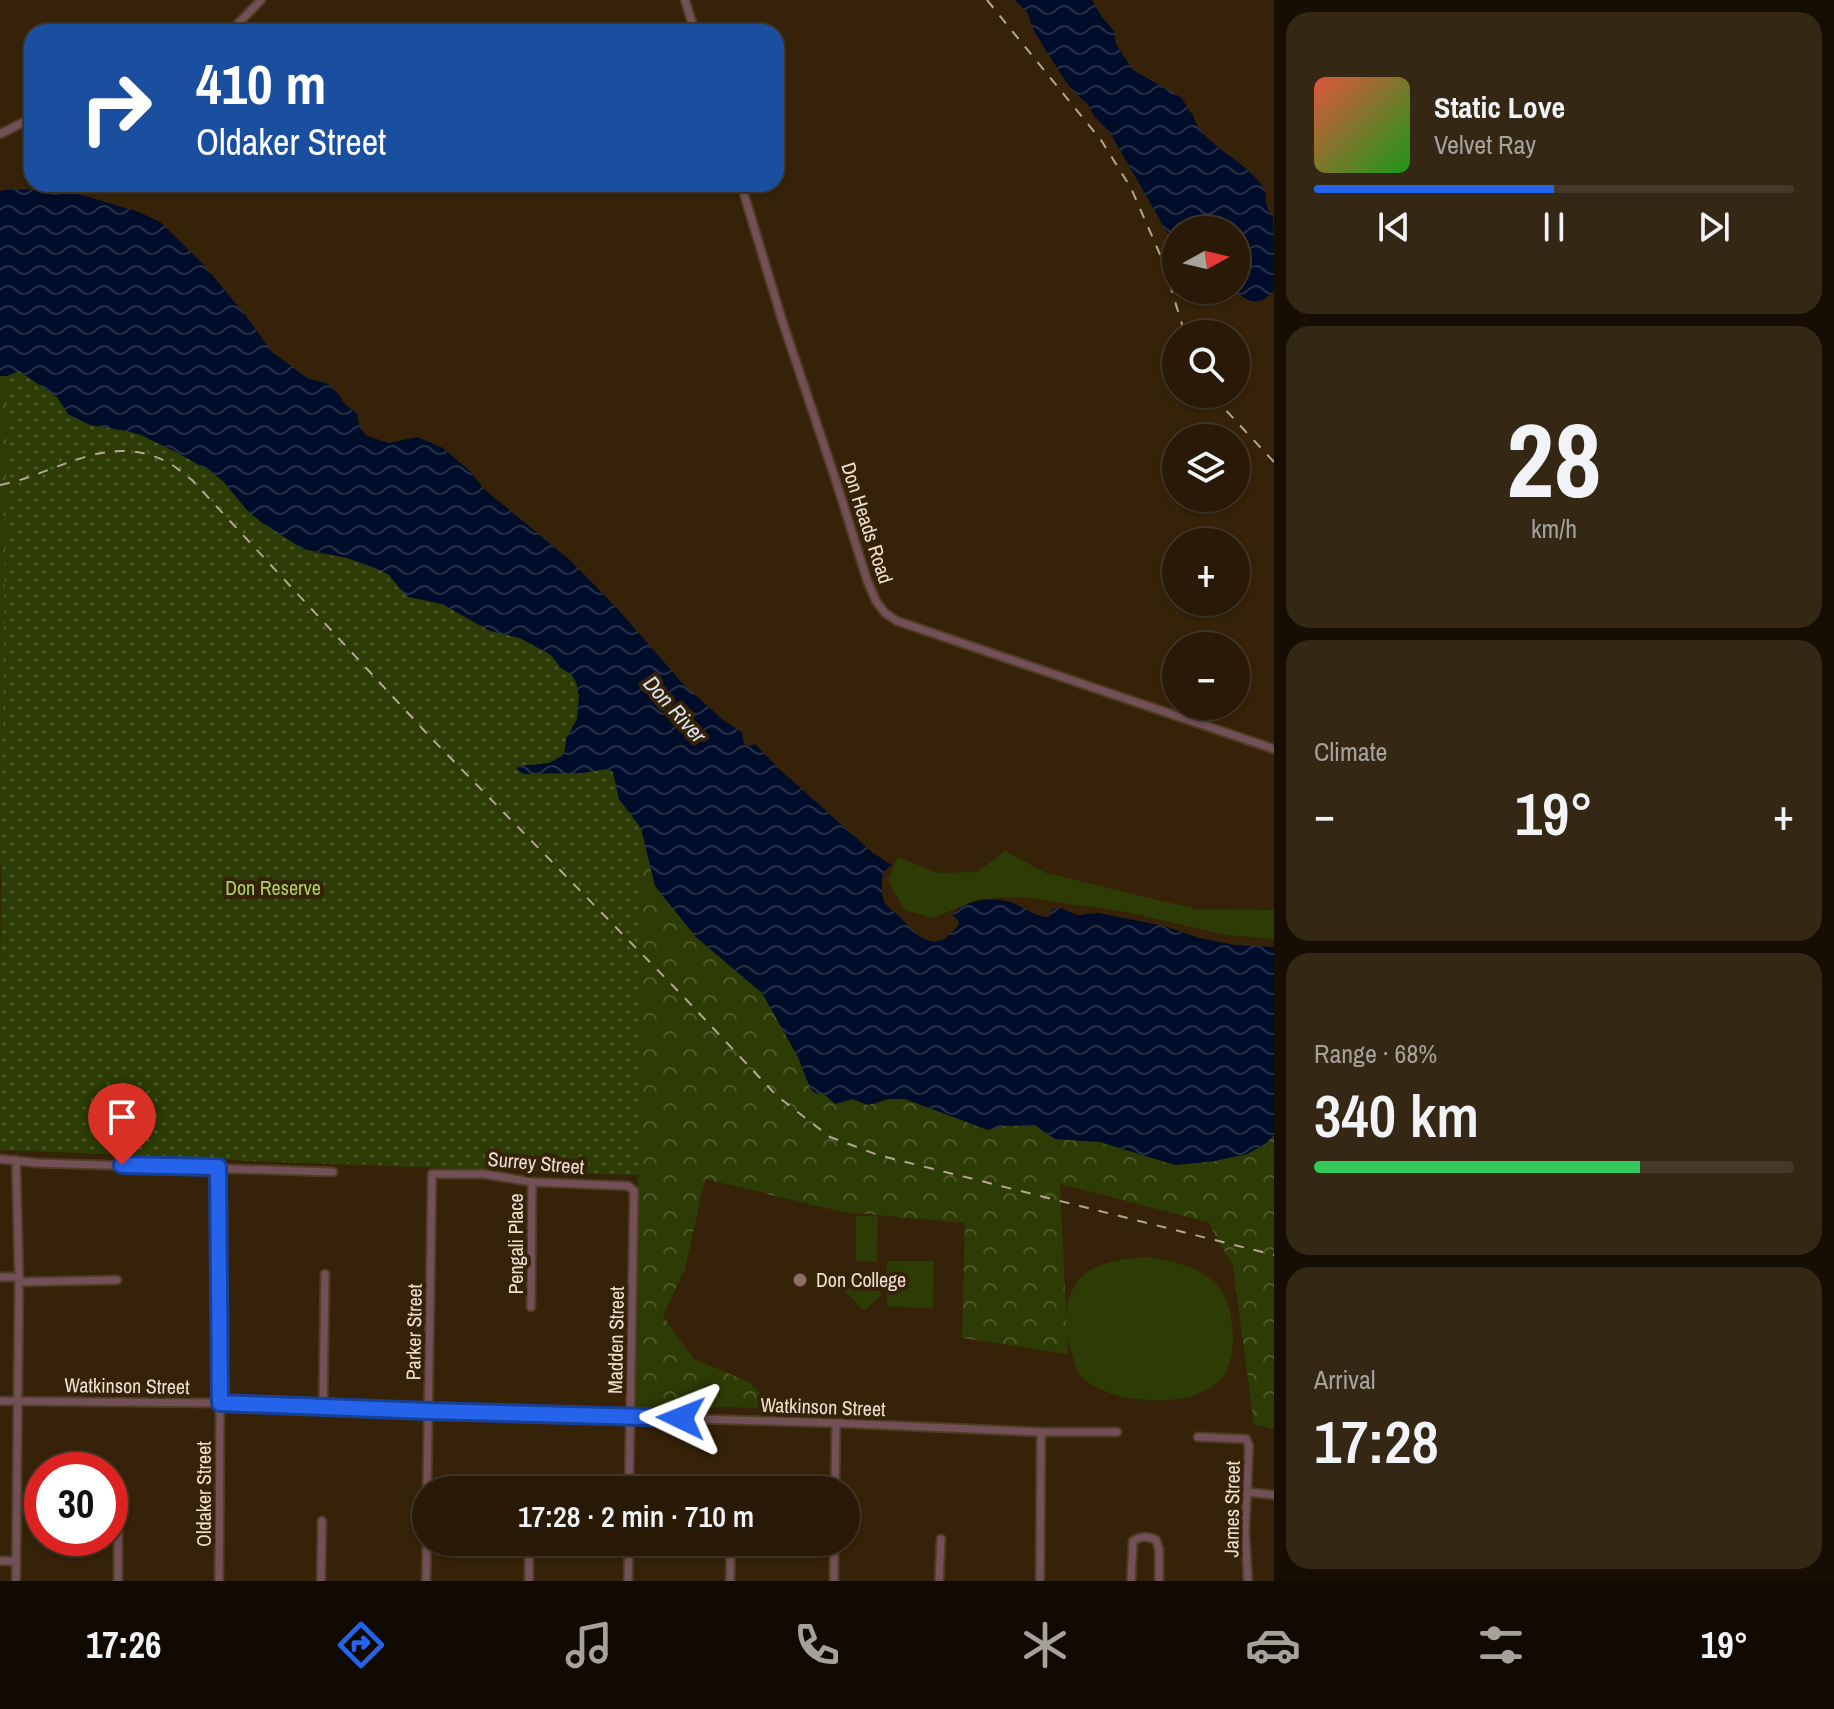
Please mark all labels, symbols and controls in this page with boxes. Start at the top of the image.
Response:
text: 410 m [196,46,326,121]
icon: right [64,56,168,160]
text: Static Love [1434,87,1565,127]
text: Oldaker Street [196,118,386,166]
text: Velvet Ray [1434,127,1536,162]
icon: previous [1372,205,1416,249]
icon: pause [1532,205,1576,249]
icon: next [1692,205,1736,249]
north arrow [1162,216,1250,304]
map controls [1162,216,1250,720]
button: search [1162,320,1250,408]
text: 28 [1507,389,1601,529]
button: layers [1162,424,1250,512]
street label: Don Heads Road [835,459,900,587]
text: km/h [1531,511,1577,546]
button: + [1162,528,1250,616]
button: − [1162,632,1250,720]
water label: Don River [637,669,714,750]
text: Climate [1314,734,1387,769]
text: 19° [1515,773,1593,854]
text: − [1314,784,1335,844]
text: + [1773,784,1794,844]
park label: Don Reserve [225,874,321,901]
text: Range · 68% [1314,1036,1437,1071]
text: 340 km [1314,1075,1479,1156]
pin [88,1083,156,1165]
icon: arrive [100,1095,144,1139]
street label: Surrey Street [487,1145,586,1180]
street label: Pengali Place [502,1193,529,1295]
place label: Don College [816,1266,906,1293]
marker: Don College [791,1271,809,1289]
street label: Parker Street [399,1283,428,1381]
street label: Madden Street [601,1286,630,1394]
text: Arrival [1314,1362,1376,1397]
street label: Watkinson Street [64,1371,190,1400]
position arrow [639,1376,723,1460]
street label: Watkinson Street [760,1391,886,1422]
text: 17:28 [1314,1401,1439,1482]
street label: Oldaker Street [190,1441,217,1547]
speed limit sign: 30 [24,1452,128,1556]
street label: James Street [1217,1460,1246,1558]
text: 17:28 · 2 min · 710 m [518,1496,754,1536]
icon: directions [333,1617,389,1673]
icon: music [561,1617,617,1673]
icon: phone [789,1617,845,1673]
icon: climate [1017,1617,1073,1673]
icon: car [1245,1617,1301,1673]
icon: filters [1473,1617,1529,1673]
text: 17:26 [86,1621,161,1669]
text: 19° [1701,1621,1748,1669]

